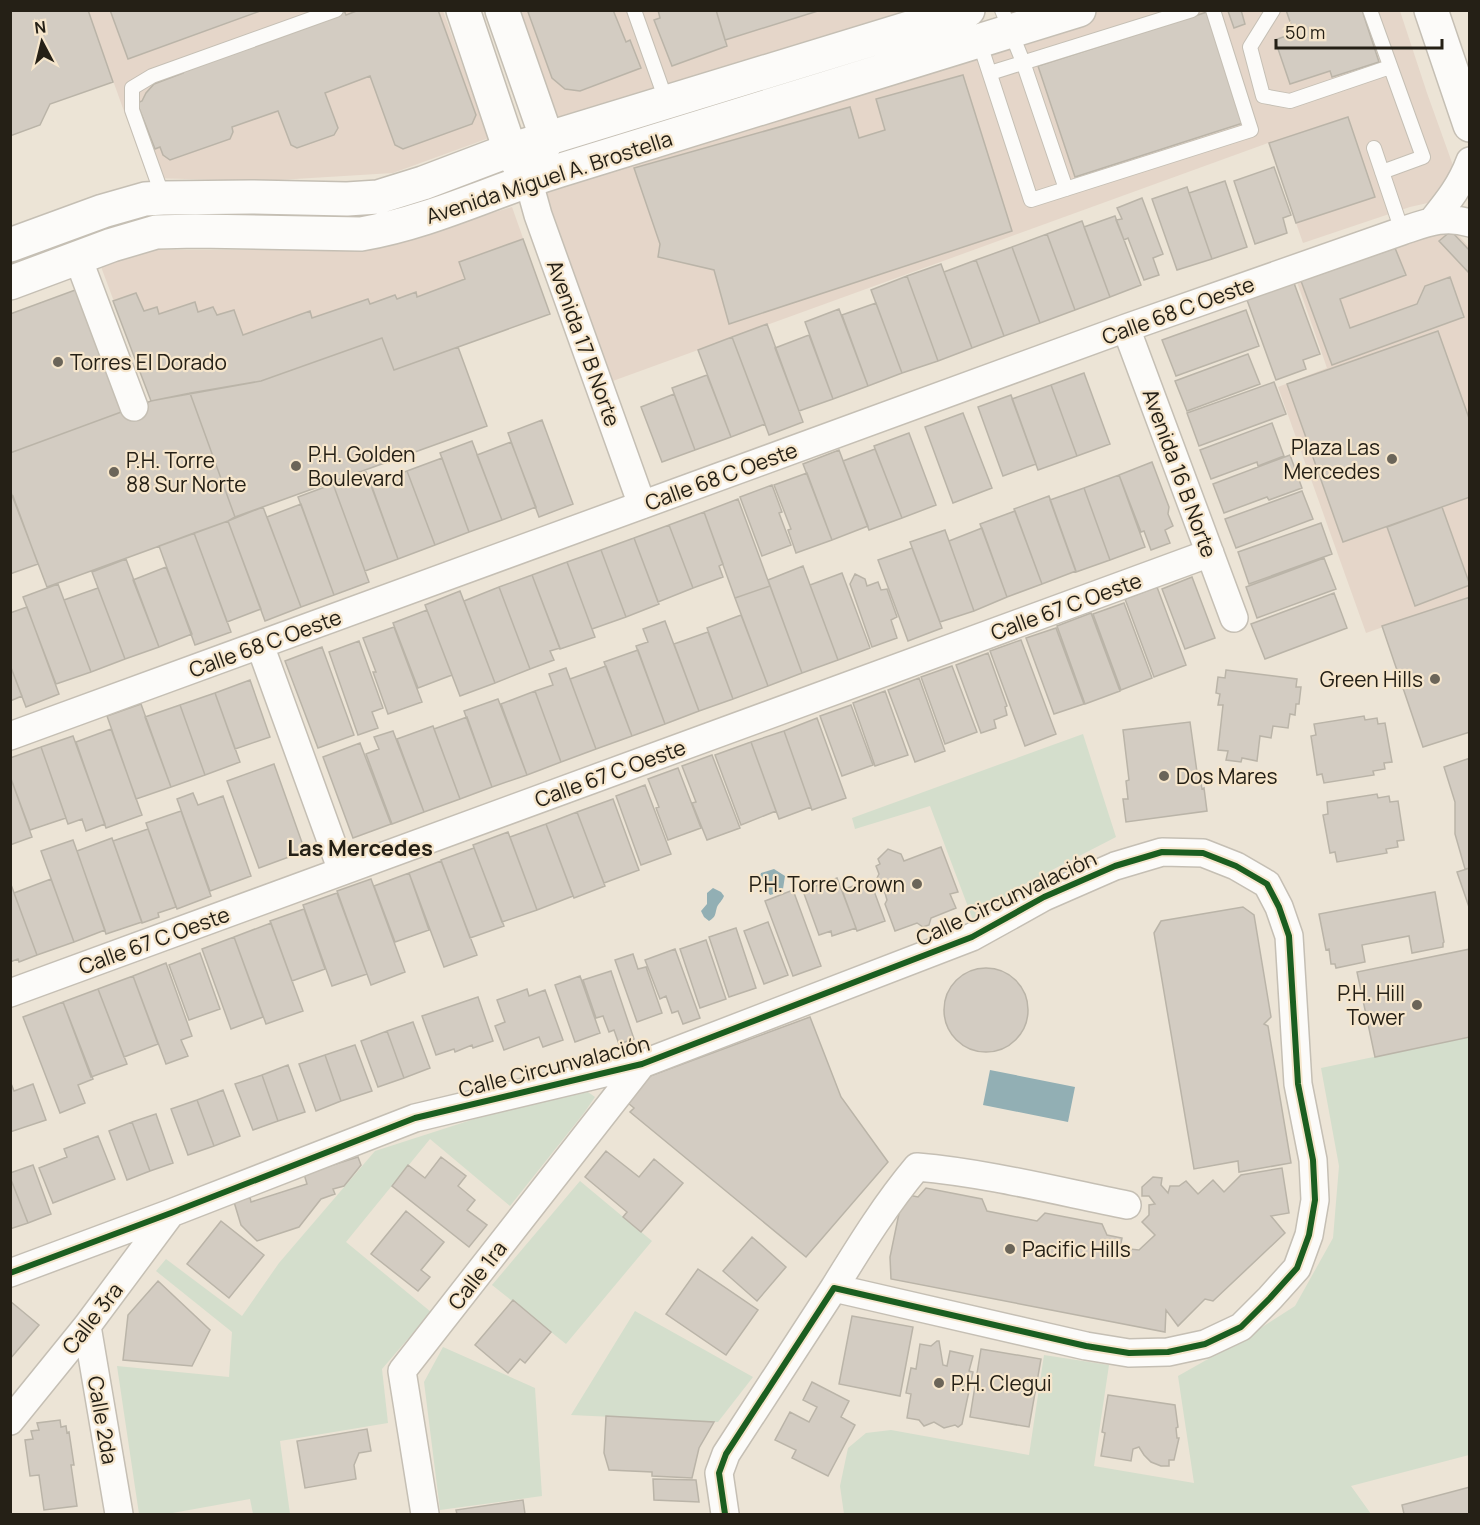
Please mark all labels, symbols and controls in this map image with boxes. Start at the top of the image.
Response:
north arrow [12,12,72,72]
scale bar [1276,12,1442,50]
text: N [33,15,47,39]
text: 50 m [1285,20,1325,44]
street label: Avenida Miguel A. Brostella [422,124,676,230]
street label: Avenida 17 B Norte [541,256,627,430]
street label: Calle 68 C Oeste [1098,269,1258,351]
place label: Torres El Dorado [70,348,227,376]
marker: Torres El Dorado [51,355,65,369]
street label: Avenida 16 B Norte [1136,385,1224,561]
place label: Plaza Las Mercedes [1283,433,1380,485]
street label: Calle 68 C Oeste [641,435,801,517]
place label: P.H. Golden Boulevard [308,440,416,492]
place label: P.H. Torre 88 Sur Norte [126,446,246,498]
marker: Plaza Las Mercedes [1385,452,1399,466]
marker: P.H. Golden Boulevard [289,459,303,473]
marker: P.H. Torre 88 Sur Norte [107,465,121,479]
street label: Calle 67 C Oeste [987,566,1145,646]
street label: Calle 68 C Oeste [185,602,345,684]
place label: Green Hills [1320,665,1423,693]
marker: Green Hills [1428,672,1442,686]
street label: Calle 67 C Oeste [531,733,689,813]
place label: Dos Mares [1176,762,1278,790]
marker: Dos Mares [1157,769,1171,783]
district label: Las Mercedes [287,833,433,863]
street label: Calle Circunvalación [911,844,1101,952]
place label: P.H. Torre Crown [749,870,905,898]
marker: P.H. Torre Crown [910,877,924,891]
street label: Calle 67 C Oeste [75,900,233,980]
place label: P.H. Hill Tower [1337,979,1405,1031]
marker: P.H. Hill Tower [1410,998,1424,1012]
street label: Calle Circunvalación [455,1029,653,1103]
street label: Calle 1ra [441,1235,513,1315]
place label: Pacific Hills [1022,1235,1131,1263]
marker: Pacific Hills [1003,1242,1017,1256]
street label: Calle 3ra [55,1277,129,1359]
place label: P.H. Clegui [951,1369,1052,1397]
street label: Calle 2da [81,1374,125,1466]
marker: P.H. Clegui [932,1376,946,1390]

